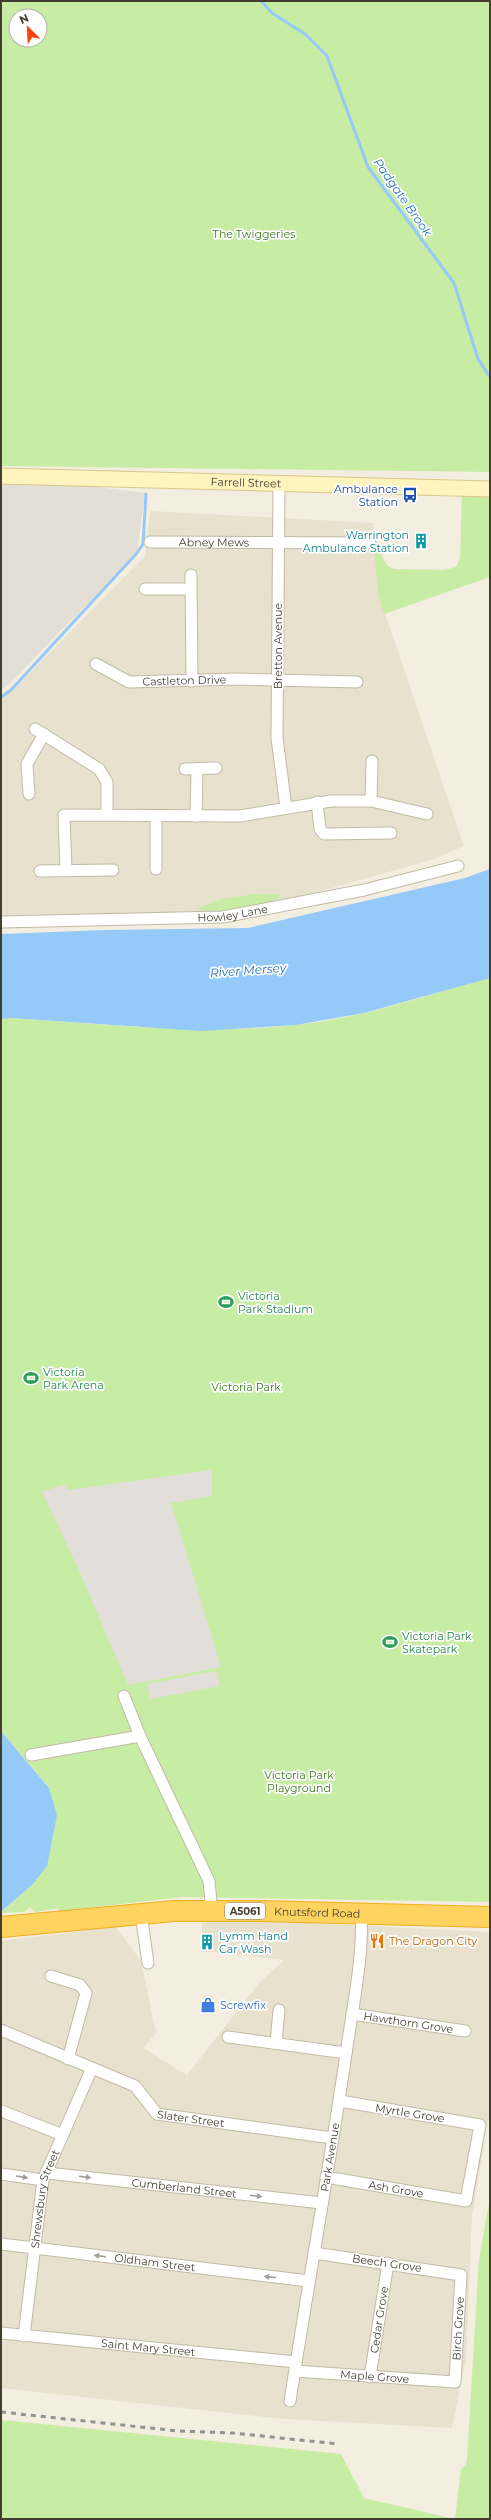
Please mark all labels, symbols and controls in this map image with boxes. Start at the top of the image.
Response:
north arrow [8,8,48,48]
text: N [17,11,31,27]
water label: Padgate Brook [370,155,436,240]
park label: The Twiggeries [213,227,296,241]
street label: Farrell Street [210,475,282,490]
place label: Ambulance Station [334,482,398,509]
bus stop icon: Ambulance Station [401,486,419,504]
place label: Warrington Ambulance Station [303,528,409,555]
building icon: Warrington Ambulance Station [412,532,430,550]
street label: Abney Mews [179,535,250,549]
street label: Bretton Avenue [271,602,285,689]
street label: Castleton Drive [142,672,227,689]
street label: Howley Lane [197,902,269,925]
water label: River Mersey [209,960,288,980]
place label: Victoria Park Stadium [238,1289,313,1316]
sports icon: Victoria Park Stadium [217,1293,235,1311]
place label: Victoria Park Arena [43,1365,104,1392]
sports icon: Victoria Park Arena [22,1369,40,1387]
park label: Victoria Park [211,1380,281,1394]
place label: Victoria Park Skatepark [402,1629,472,1656]
sports icon: Victoria Park Skatepark [381,1633,399,1651]
park label: Victoria Park Playground [264,1768,334,1795]
road number: A5061 [225,1903,265,1919]
street label: Knutsford Road [274,1904,361,1921]
place label: Lymm Hand Car Wash [219,1929,288,1956]
restaurant icon: The Dragon City [368,1932,386,1950]
building icon: Lymm Hand Car Wash [198,1933,216,1951]
place label: The Dragon City [389,1934,477,1948]
shop icon: Screwfix [199,1996,217,2014]
place label: Screwfix [220,1998,266,2012]
street label: Hawthorn Grove [363,2009,455,2036]
street label: Myrtle Grove [374,2101,446,2125]
street label: Slater Street [156,2107,226,2130]
street label: Park Avenue [317,2121,342,2193]
street label: Shrewsbury Street [28,2147,63,2249]
one-way arrow [16,2174,28,2180]
one-way arrow [79,2174,91,2181]
street label: Cumberland Street [131,2175,238,2201]
street label: Ash Grove [367,2177,425,2201]
one-way arrow [250,2193,262,2199]
street label: Oldham Street [114,2251,197,2274]
street label: Beech Grove [351,2251,423,2275]
one-way arrow [94,2253,106,2259]
one-way arrow [264,2274,276,2280]
street label: Cedar Grove [367,2285,391,2354]
street label: Birch Grove [449,2296,467,2361]
street label: Saint Mary Street [101,2336,197,2359]
street label: Maple Grove [340,2367,410,2386]

